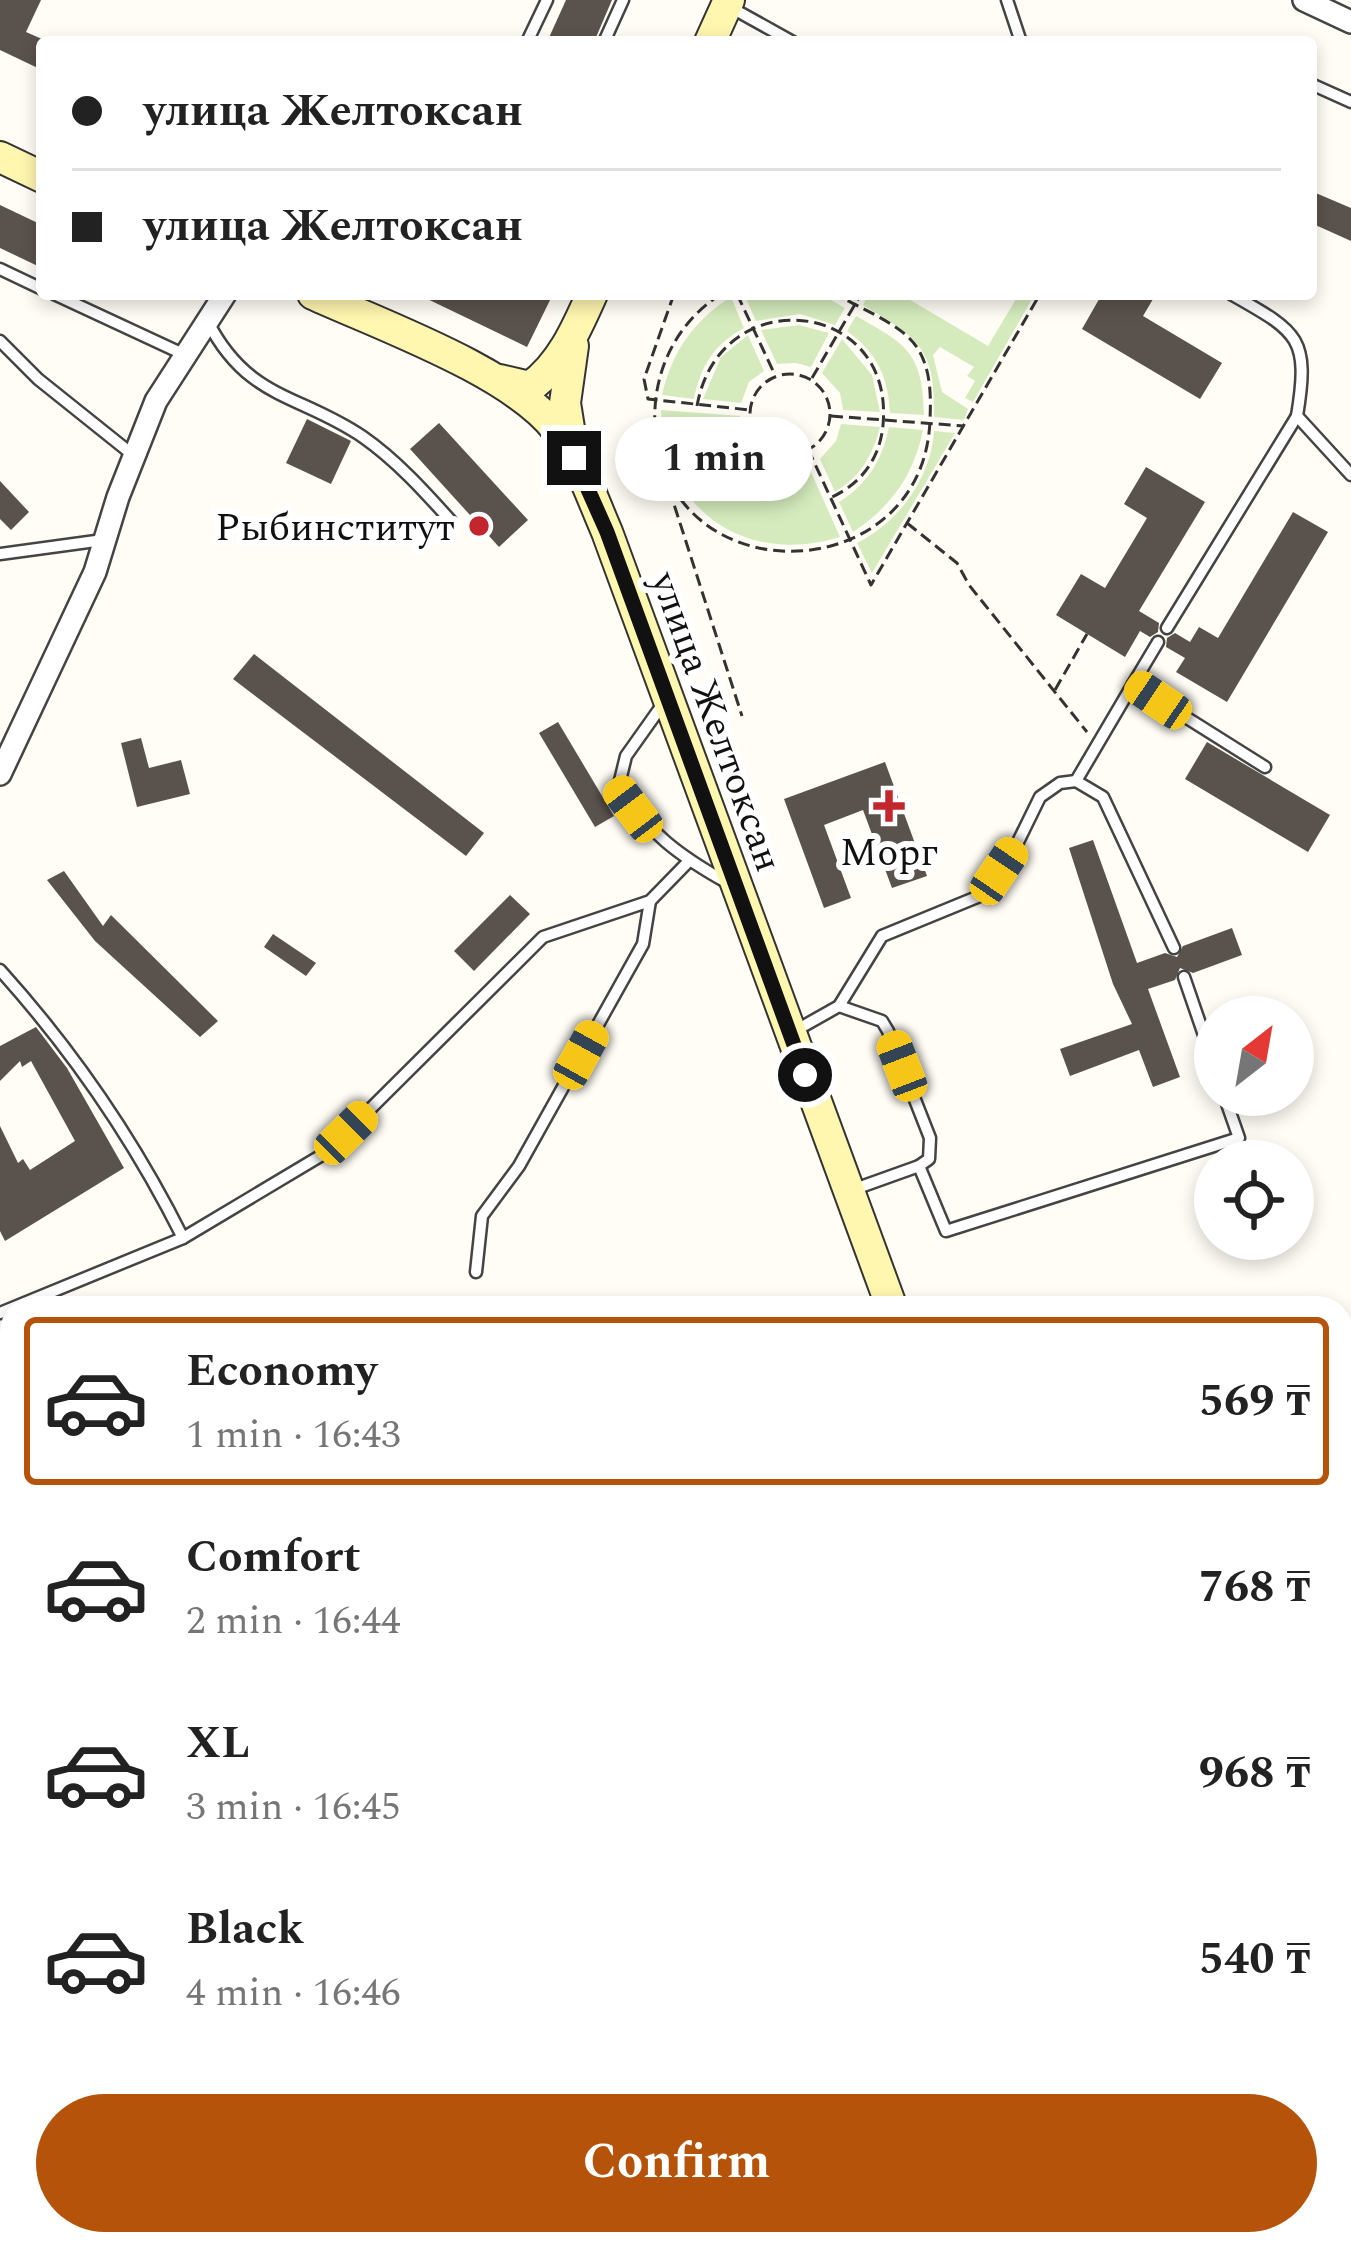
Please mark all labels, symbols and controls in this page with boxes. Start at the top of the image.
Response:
text: улица Желтоксан [144,77,523,146]
text: улица Желтоксан [144,192,523,261]
callout: 1 min [616,416,814,500]
text: 1 min [662,429,766,488]
route end [547,431,601,485]
place label: Рыбинститут [215,499,455,558]
marker: Рыбинститут [466,513,492,539]
street label: улица Желтоксан [634,563,797,880]
car [1118,665,1198,735]
car [597,769,669,849]
marker: Морг [873,790,905,822]
place label: Морг [840,824,938,883]
car [964,831,1034,911]
north arrow [1194,996,1314,1116]
map controls [1194,996,1314,1260]
car [548,1015,614,1095]
car [872,1026,932,1106]
route start [778,1048,832,1102]
car [308,1095,384,1171]
button: locate [1194,1140,1314,1260]
text: Economy [186,1337,377,1406]
icon: car [42,1347,150,1455]
text: 569 ₸ [1199,1367,1311,1436]
text: 1 min · 16:43 [186,1406,401,1465]
text: Comfort [186,1523,361,1592]
icon: car [42,1533,150,1641]
text: 768 ₸ [1199,1553,1311,1622]
text: 2 min · 16:44 [186,1592,401,1651]
text: XL [186,1709,250,1778]
icon: car [42,1719,150,1827]
text: 968 ₸ [1199,1739,1311,1808]
text: 3 min · 16:45 [186,1778,401,1837]
text: Black [186,1895,304,1964]
icon: car [42,1905,150,2013]
text: 540 ₸ [1199,1925,1311,1994]
text: 4 min · 16:46 [186,1964,401,2023]
button: Confirm [36,2094,1317,2232]

